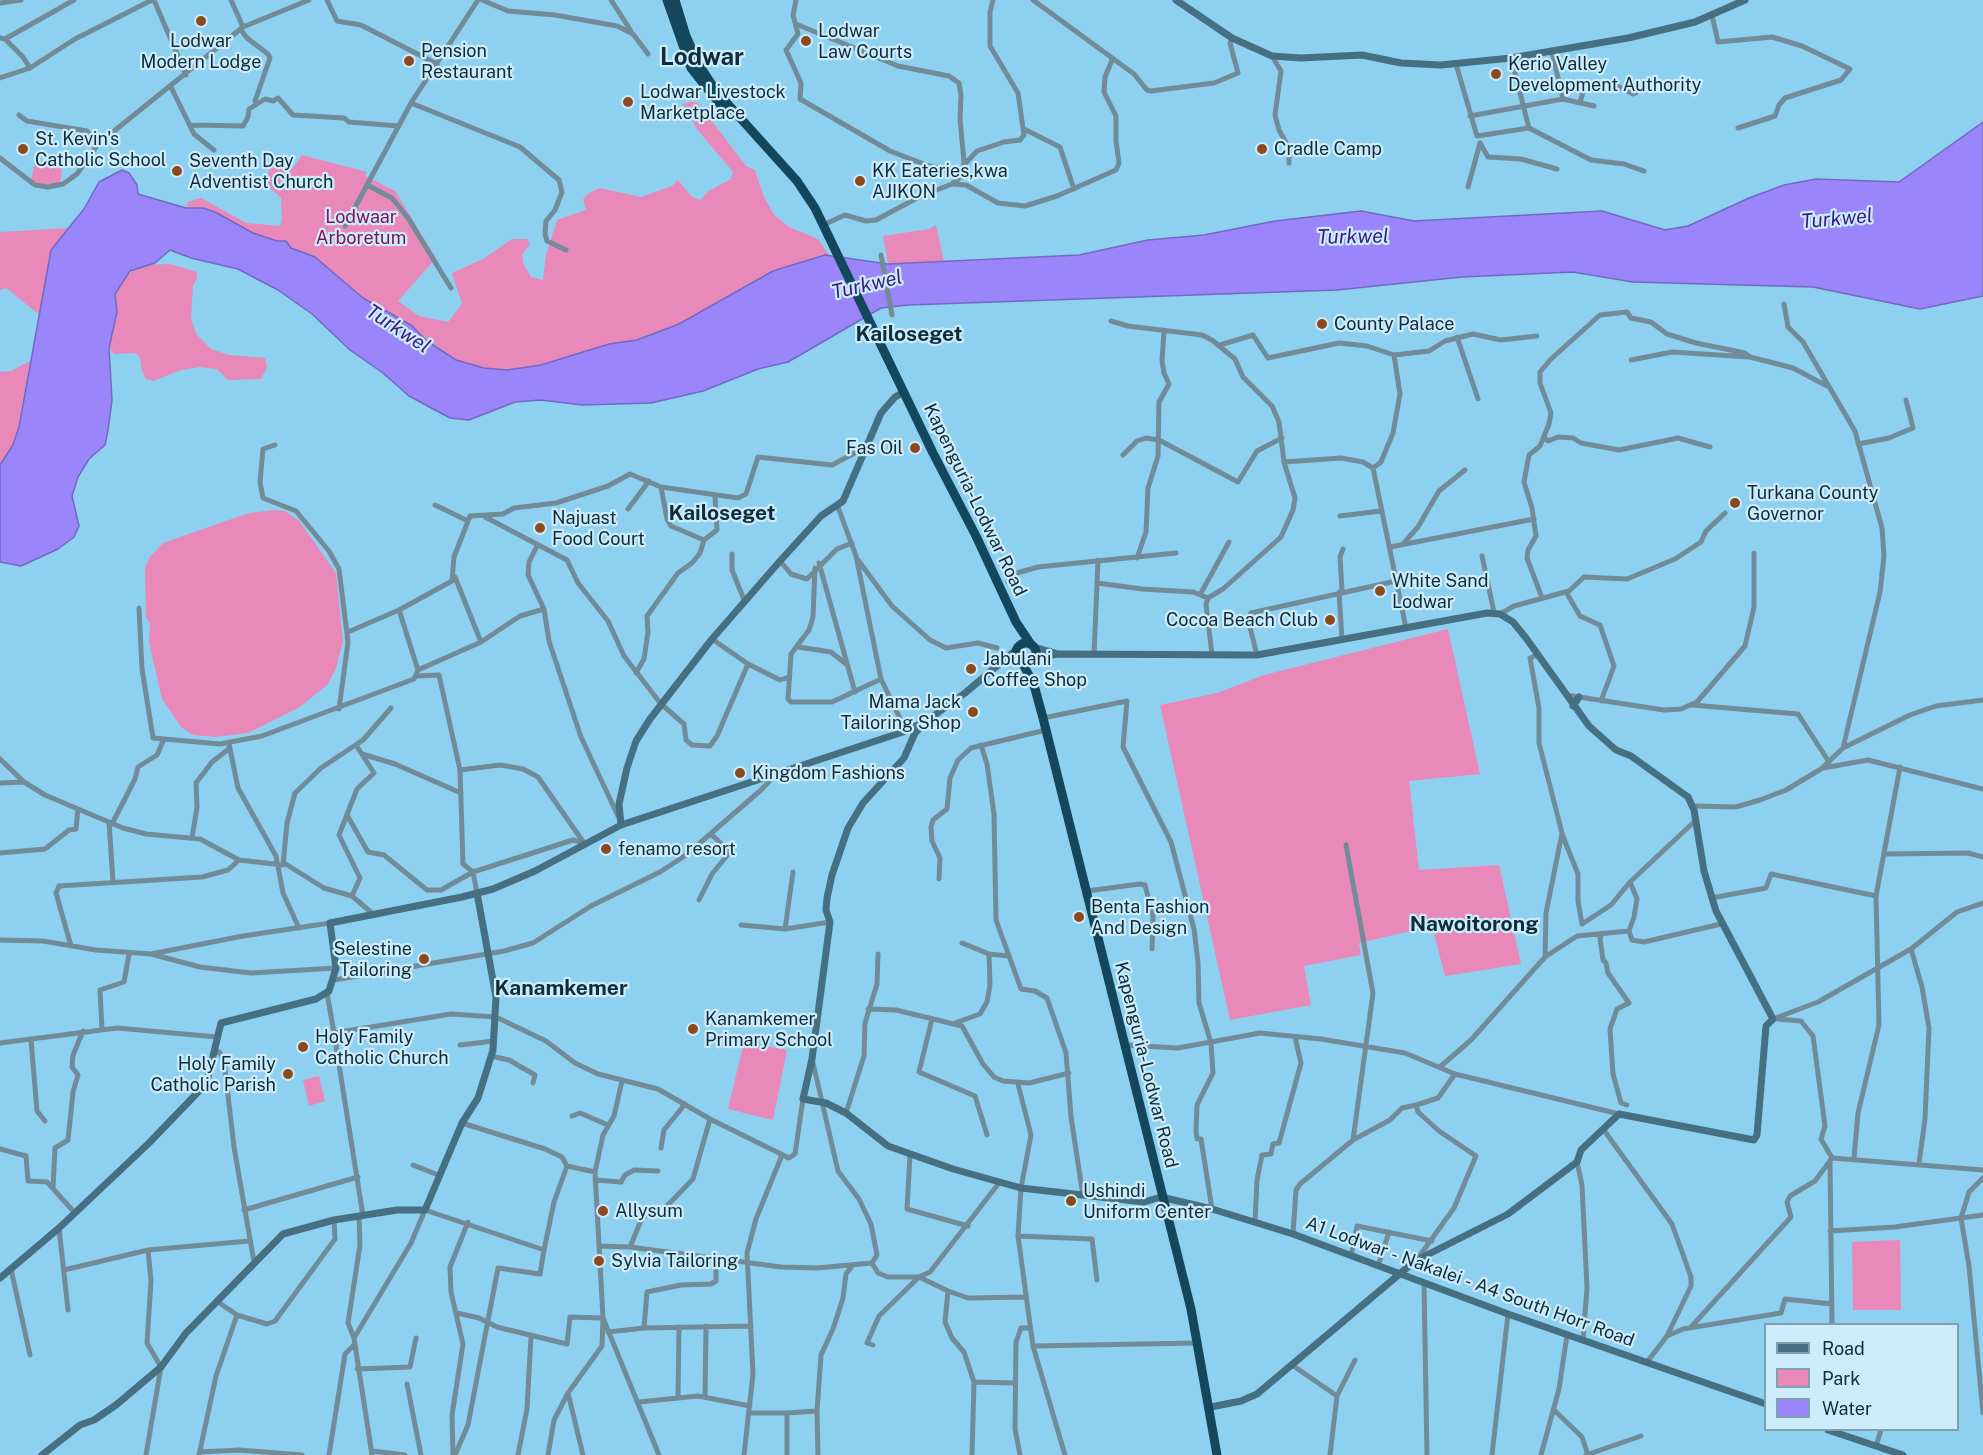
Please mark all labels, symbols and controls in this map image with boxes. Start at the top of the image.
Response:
marker: Lodwar Modern Lodge [194,14,208,28]
place label: Lodwar Law Courts [818,20,912,63]
place label: Lodwar Modern Lodge [141,30,261,72]
marker: Lodwar Law Courts [799,34,813,48]
place label: Pension Restaurant [421,40,513,82]
district label: Lodwar [660,44,744,72]
place label: Kerio Valley Development Authority [1508,53,1701,96]
marker: Pension Restaurant [402,54,416,68]
marker: Kerio Valley Development Authority [1489,67,1503,81]
place label: Lodwar Livestock Marketplace [640,81,786,124]
marker: Lodwar Livestock Marketplace [621,95,635,109]
place label: St. Kevin's Catholic School [35,128,166,170]
place label: Cradle Camp [1274,138,1382,160]
marker: St. Kevin's Catholic School [16,142,30,156]
marker: Cradle Camp [1255,142,1269,156]
place label: Seventh Day Adventist Church [189,150,333,192]
place label: KK Eateries,kwa AJIKON [872,160,1008,202]
marker: Seventh Day Adventist Church [170,164,184,178]
marker: KK Eateries,kwa AJIKON [853,174,867,188]
water label: Turkwel [1800,204,1874,234]
park label: Lodwaar Arboretum [316,206,406,248]
water label: Turkwel [1317,224,1389,250]
water label: Turkwel [829,265,905,305]
water label: Turkwel [361,299,435,359]
place label: County Palace [1334,313,1455,335]
marker: County Palace [1315,317,1329,331]
district label: Kailoseget [855,322,963,348]
street label: Kapenguria-Lodwar Road [919,400,1031,600]
place label: Fas Oil [846,437,903,459]
marker: Fas Oil [908,441,922,455]
place label: Turkana County Governor [1747,482,1878,524]
marker: Turkana County Governor [1728,496,1742,510]
district label: Kailoseget [668,501,776,527]
place label: Najuast Food Court [552,507,645,550]
marker: Najuast Food Court [533,521,547,535]
place label: White Sand Lodwar [1392,570,1488,612]
marker: White Sand Lodwar [1373,584,1387,598]
place label: Cocoa Beach Club [1166,609,1318,631]
marker: Cocoa Beach Club [1323,613,1337,627]
place label: Jabulani Coffee Shop [983,648,1087,690]
marker: Jabulani Coffee Shop [964,662,978,676]
place label: Mama Jack Tailoring Shop [841,691,961,734]
marker: Mama Jack Tailoring Shop [966,705,980,719]
place label: Kingdom Fashions [752,762,905,784]
marker: Kingdom Fashions [733,766,747,780]
place label: fenamo resort [618,838,736,860]
marker: fenamo resort [599,842,613,856]
place label: Benta Fashion And Design [1091,896,1209,938]
marker: Benta Fashion And Design [1072,910,1086,924]
district label: Nawoitorong [1410,912,1538,938]
place label: Selestine Tailoring [334,938,412,980]
marker: Selestine Tailoring [417,952,431,966]
street label: Kapenguria-Lodwar Road [1110,960,1182,1170]
district label: Kanamkemer [494,976,628,1002]
place label: Kanamkemer Primary School [705,1008,833,1050]
marker: Kanamkemer Primary School [686,1022,700,1036]
place label: Holy Family Catholic Church [315,1026,449,1068]
marker: Holy Family Catholic Church [296,1040,310,1054]
place label: Holy Family Catholic Parish [150,1053,276,1096]
marker: Holy Family Catholic Parish [281,1067,295,1081]
place label: Ushindi Uniform Center [1083,1180,1211,1222]
marker: Ushindi Uniform Center [1064,1194,1078,1208]
place label: Allysum [615,1200,683,1222]
marker: Allysum [596,1204,610,1218]
street label: A1 Lodwar - Nakalei - A4 South Horr Road [1303,1212,1637,1352]
place label: Sylvia Tailoring [611,1250,738,1272]
marker: Sylvia Tailoring [592,1254,606,1268]
legend [1764,1323,1959,1431]
text: Road [1822,1338,1865,1359]
text: Park [1822,1368,1860,1389]
text: Water [1822,1398,1872,1419]

